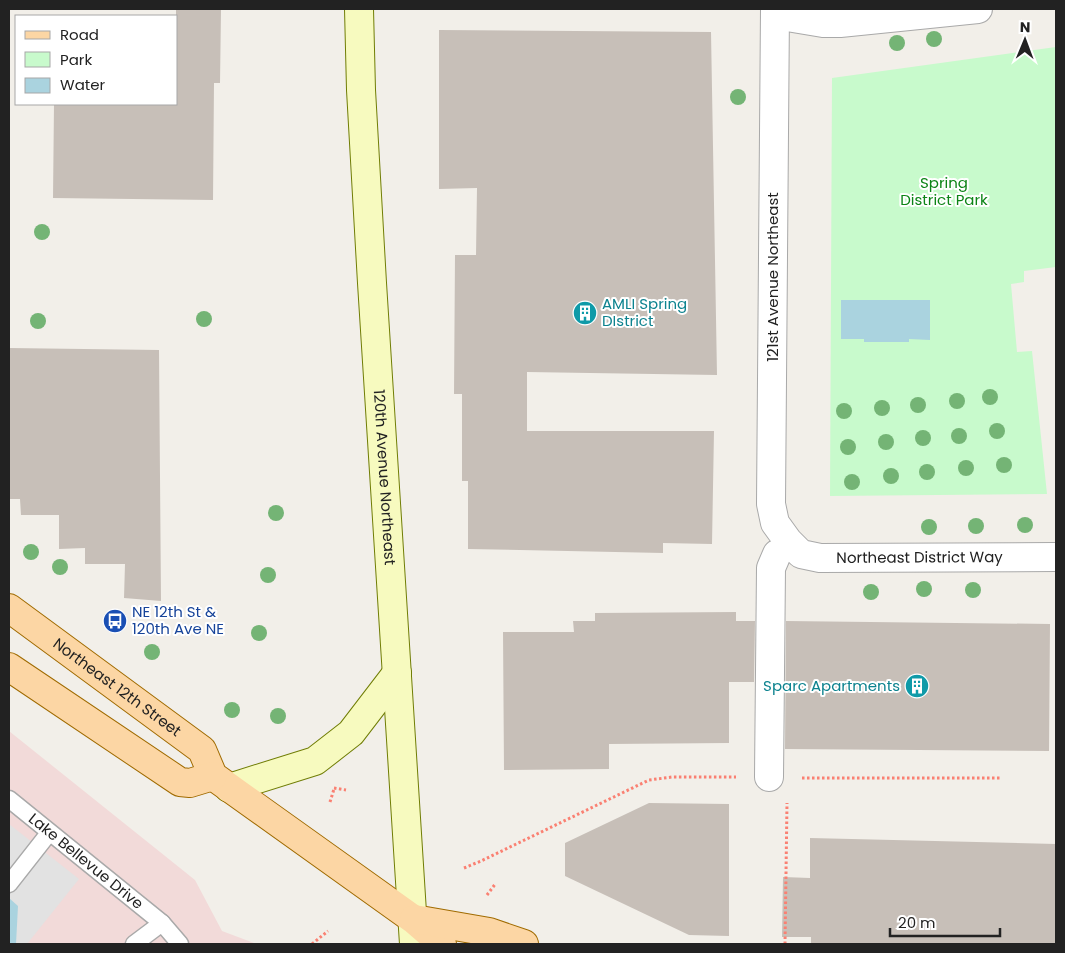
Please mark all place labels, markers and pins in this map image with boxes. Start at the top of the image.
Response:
place label: AMLI Spring DIstrict [602,293,687,331]
building icon: AMLI Spring DIstrict [572,300,598,326]
place label: NE 12th St & 120th Ave NE [132,601,224,639]
bus stop icon: NE 12th St & 120th Ave NE [102,608,128,634]
building icon: Sparc Apartments [904,673,930,699]
place label: Sparc Apartments [763,675,900,696]

